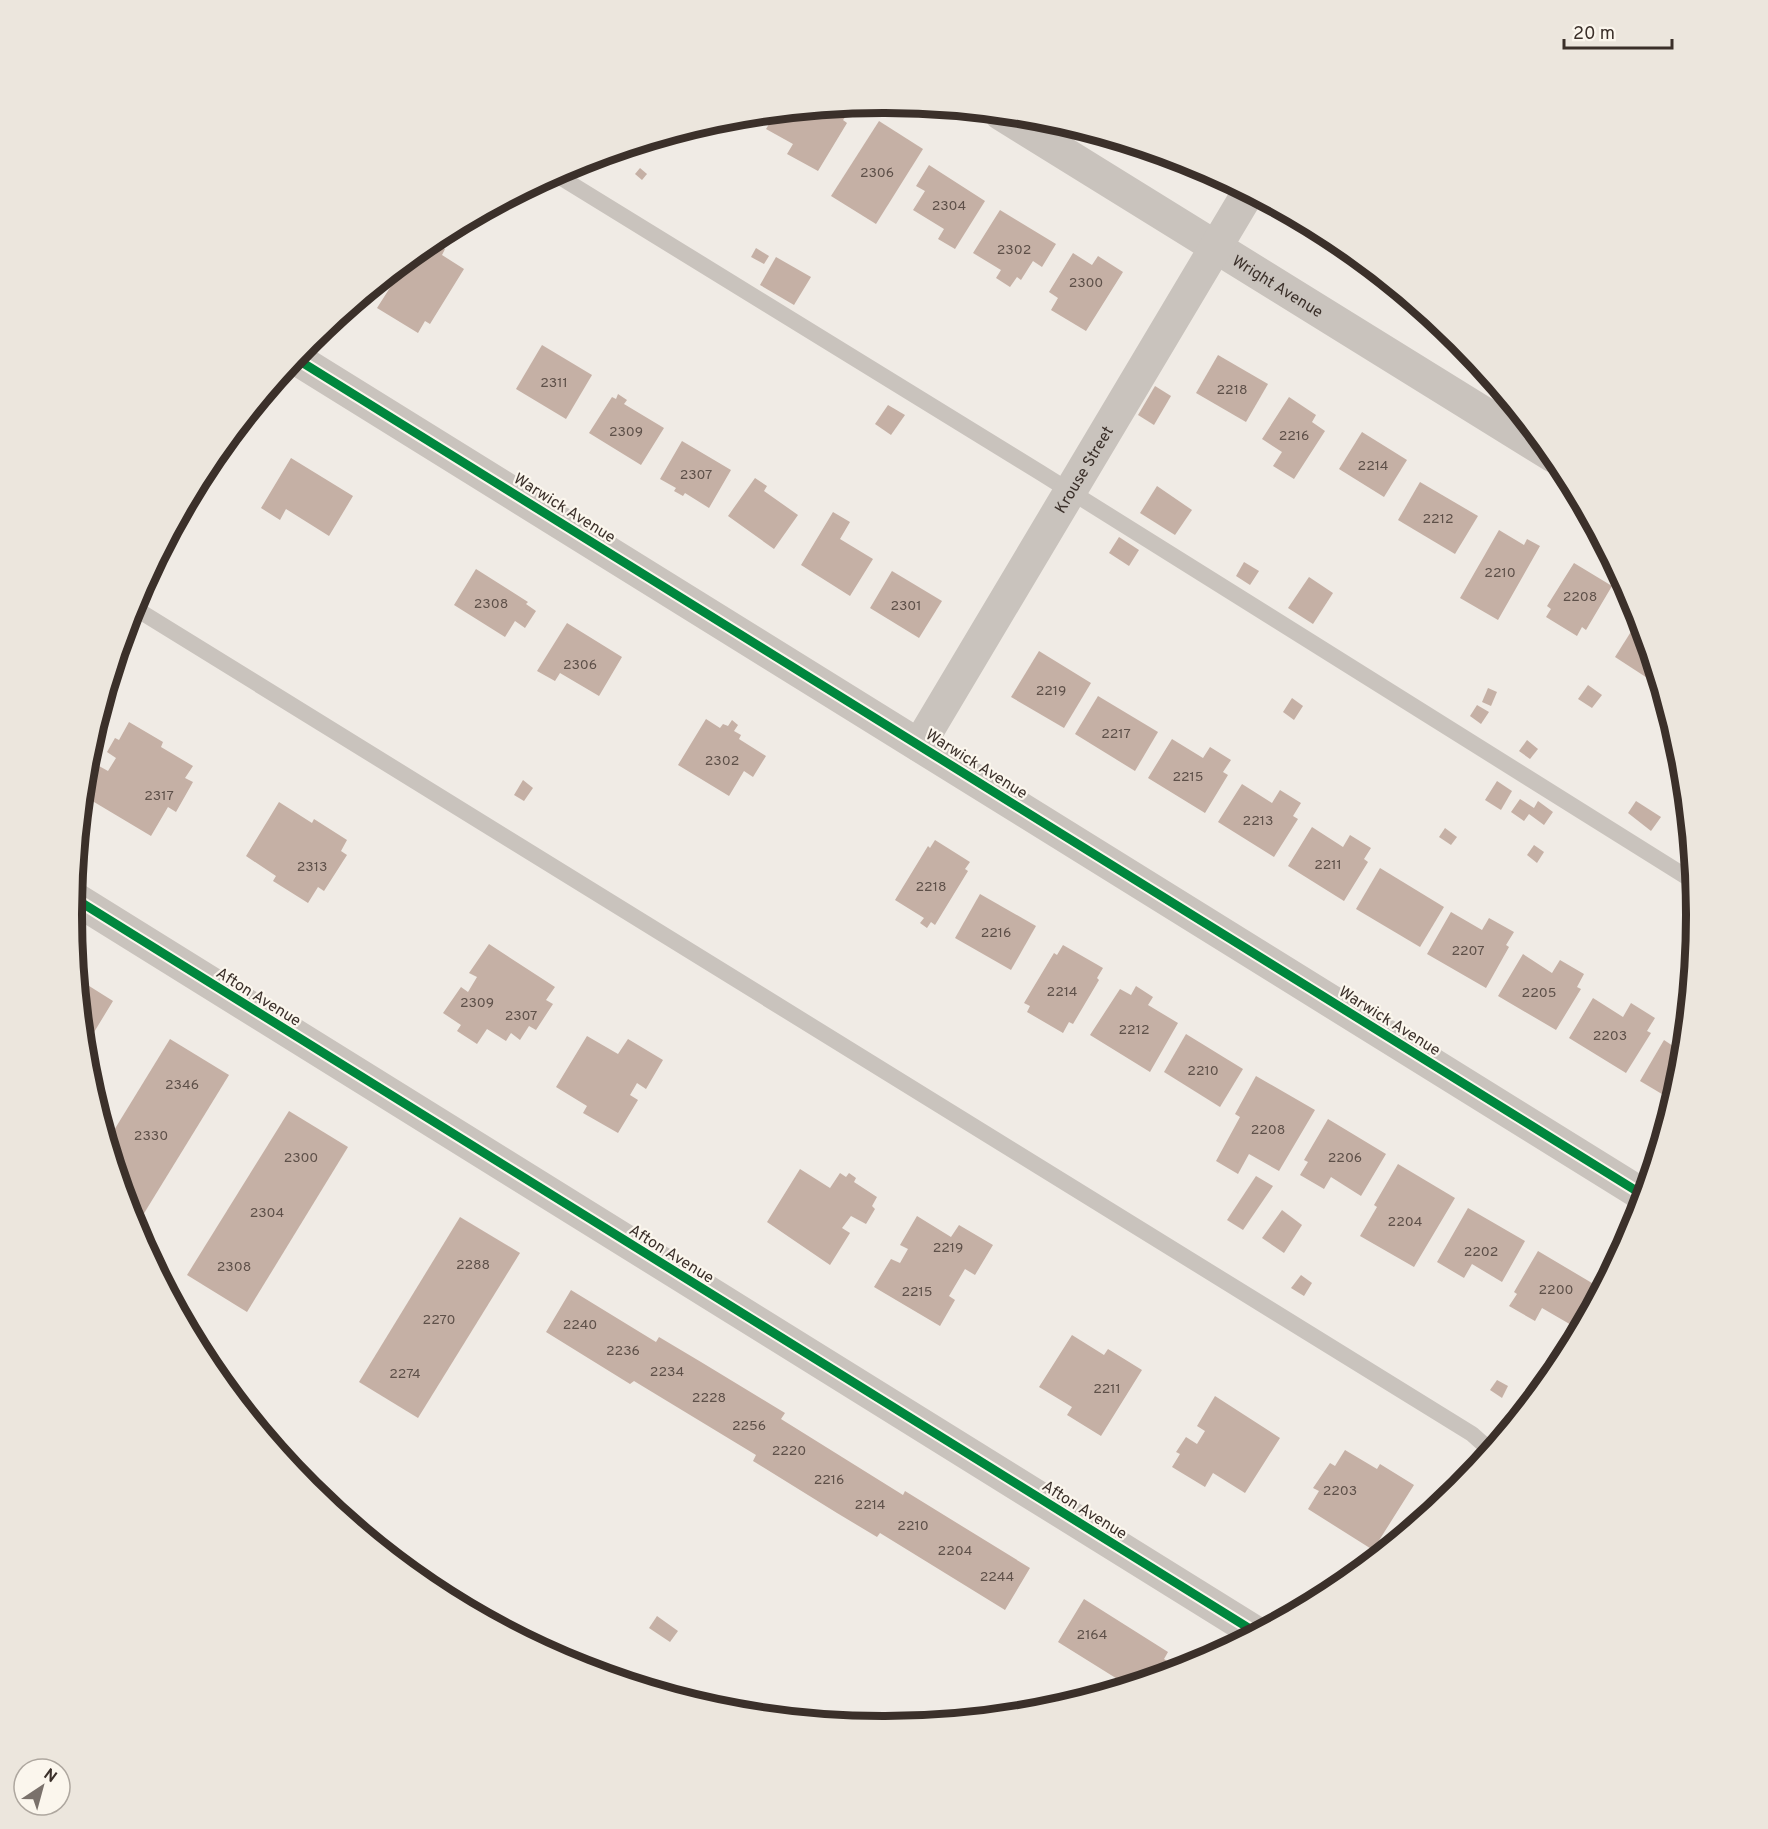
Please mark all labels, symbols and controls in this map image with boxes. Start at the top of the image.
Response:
scale bar [1564,12,1672,50]
text: 20 m [1573,23,1615,46]
house number: 2306 [860,165,894,182]
house number: 2304 [932,198,966,215]
house number: 2302 [997,242,1031,259]
street label: Wright Avenue [1228,252,1326,323]
house number: 2300 [1069,275,1103,292]
house number: 2311 [540,375,568,392]
house number: 2218 [1217,382,1247,399]
street label: Krouse Street [1051,423,1119,518]
house number: 2309 [609,424,643,441]
house number: 2216 [1279,428,1309,445]
house number: 2214 [1358,458,1388,475]
house number: 2307 [680,467,712,484]
street label: Warwick Avenue [509,469,619,548]
house number: 2212 [1423,511,1453,528]
house number: 2210 [1484,565,1516,582]
house number: 2208 [1563,589,1597,606]
house number: 2308 [474,596,508,613]
house number: 2301 [890,598,922,615]
house number: 2306 [563,657,597,674]
house number: 2219 [1036,683,1066,700]
street label: Warwick Avenue [921,725,1031,804]
house number: 2217 [1101,726,1131,743]
house number: 2302 [705,753,739,770]
house number: 2215 [1172,769,1204,786]
house number: 2317 [144,788,174,805]
house number: 2213 [1243,813,1273,830]
house number: 2211 [1314,857,1342,874]
house number: 2313 [297,859,327,876]
house number: 2218 [916,879,946,896]
house number: 2216 [981,925,1011,942]
house number: 2207 [1451,943,1485,960]
street label: Afton Avenue [212,964,304,1032]
street label: Warwick Avenue [1334,982,1444,1061]
house number: 2214 [1047,984,1077,1001]
house number: 2205 [1522,985,1556,1002]
house number: 2309 [460,995,494,1012]
house number: 2307 [505,1008,537,1025]
house number: 2212 [1119,1022,1149,1039]
house number: 2203 [1593,1028,1627,1045]
house number: 2210 [1187,1063,1219,1080]
house number: 2346 [165,1077,199,1094]
house number: 2208 [1251,1122,1285,1139]
house number: 2330 [134,1128,168,1145]
house number: 2300 [284,1150,318,1167]
house number: 2206 [1328,1150,1362,1167]
house number: 2304 [250,1205,284,1222]
house number: 2204 [1388,1214,1422,1231]
street label: Afton Avenue [625,1221,717,1289]
house number: 2219 [933,1240,963,1257]
house number: 2202 [1464,1244,1498,1261]
house number: 2288 [456,1257,490,1274]
house number: 2308 [217,1259,251,1276]
house number: 2200 [1539,1282,1574,1299]
house number: 2215 [901,1284,933,1301]
house number: 2270 [423,1312,455,1329]
house number: 2240 [563,1317,597,1334]
house number: 2236 [606,1343,640,1360]
house number: 2234 [650,1364,684,1381]
house number: 2274 [389,1366,421,1383]
house number: 2211 [1093,1381,1121,1398]
house number: 2228 [692,1390,726,1407]
house number: 2256 [732,1418,766,1435]
house number: 2220 [772,1443,806,1460]
house number: 2216 [814,1472,844,1489]
street label: Afton Avenue [1038,1477,1130,1545]
house number: 2203 [1323,1483,1357,1500]
house number: 2214 [855,1497,885,1514]
house number: 2210 [897,1518,929,1535]
house number: 2204 [938,1543,972,1560]
house number: 2244 [980,1569,1014,1586]
house number: 2164 [1077,1627,1107,1644]
north arrow [12,1757,72,1817]
text: N [39,1765,60,1788]

